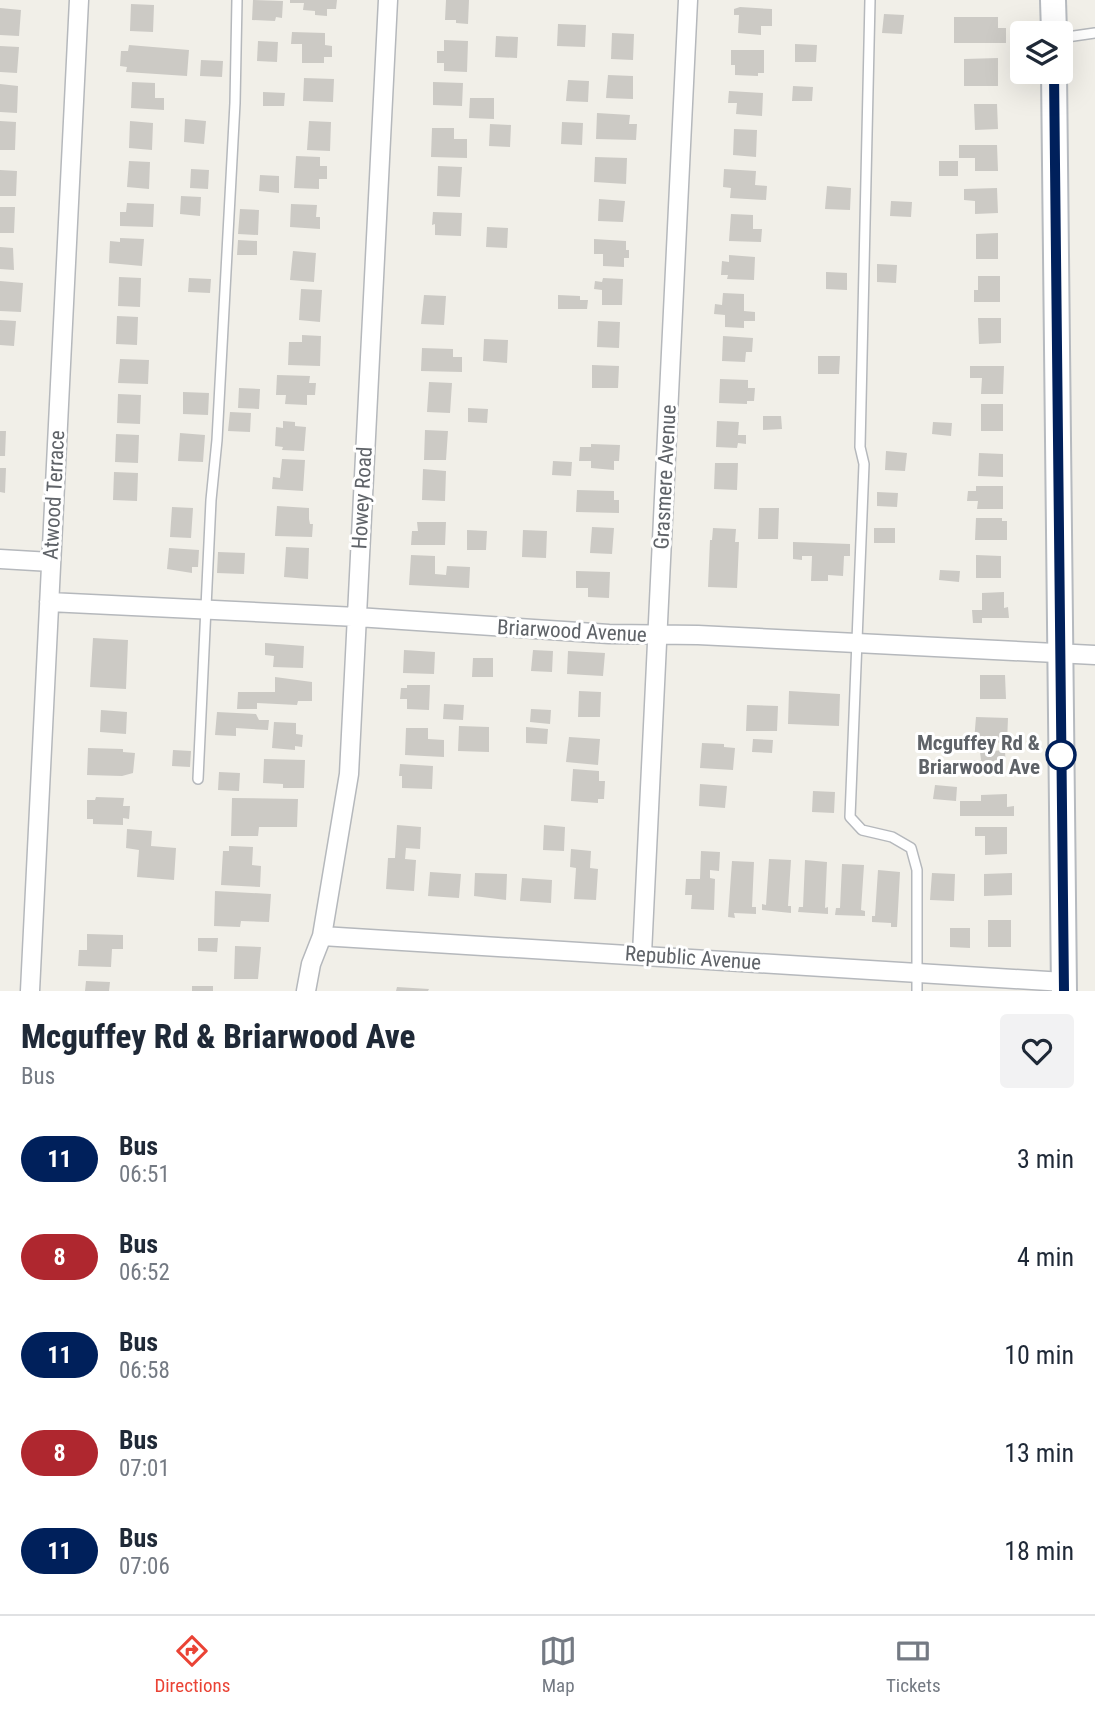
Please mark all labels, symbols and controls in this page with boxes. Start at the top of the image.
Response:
map controls [1010,21,1073,84]
button: layers [1010,21,1073,84]
street label: Grasmere Avenue [649,404,681,550]
street label: Atwood Terrace [39,430,69,560]
street label: Howey Road [347,446,377,550]
street label: Briarwood Avenue [497,615,648,647]
place label: Mcguffey Rd & Briarwood Ave [917,731,1040,779]
marker: Mcguffey Rd & Briarwood Ave [1046,740,1076,770]
street label: Republic Avenue [624,941,762,975]
button: heart [1000,1014,1074,1088]
text: Mcguffey Rd & Briarwood Ave [21,1017,415,1056]
text: Bus [21,1063,55,1090]
text: Bus [119,1131,158,1161]
text: 3 min [1017,1144,1074,1174]
text: 11 [47,1145,72,1173]
text: 06:51 [119,1161,170,1188]
text: Bus [119,1229,158,1259]
text: 4 min [1017,1242,1074,1272]
text: 8 [53,1243,66,1271]
text: 06:52 [119,1259,170,1286]
text: Bus [119,1327,158,1357]
text: 10 min [1004,1340,1074,1370]
text: 11 [47,1341,72,1369]
text: 06:58 [119,1357,170,1384]
text: Bus [119,1425,158,1455]
text: 13 min [1004,1438,1074,1468]
text: 8 [53,1439,66,1467]
text: 07:01 [119,1455,170,1482]
text: Bus [119,1523,158,1553]
text: 18 min [1004,1536,1074,1566]
text: 11 [47,1537,72,1565]
text: 07:06 [119,1553,170,1580]
tab: Directions [154,1632,230,1697]
tab: Map [539,1632,577,1697]
tab: Tickets [886,1632,941,1697]

